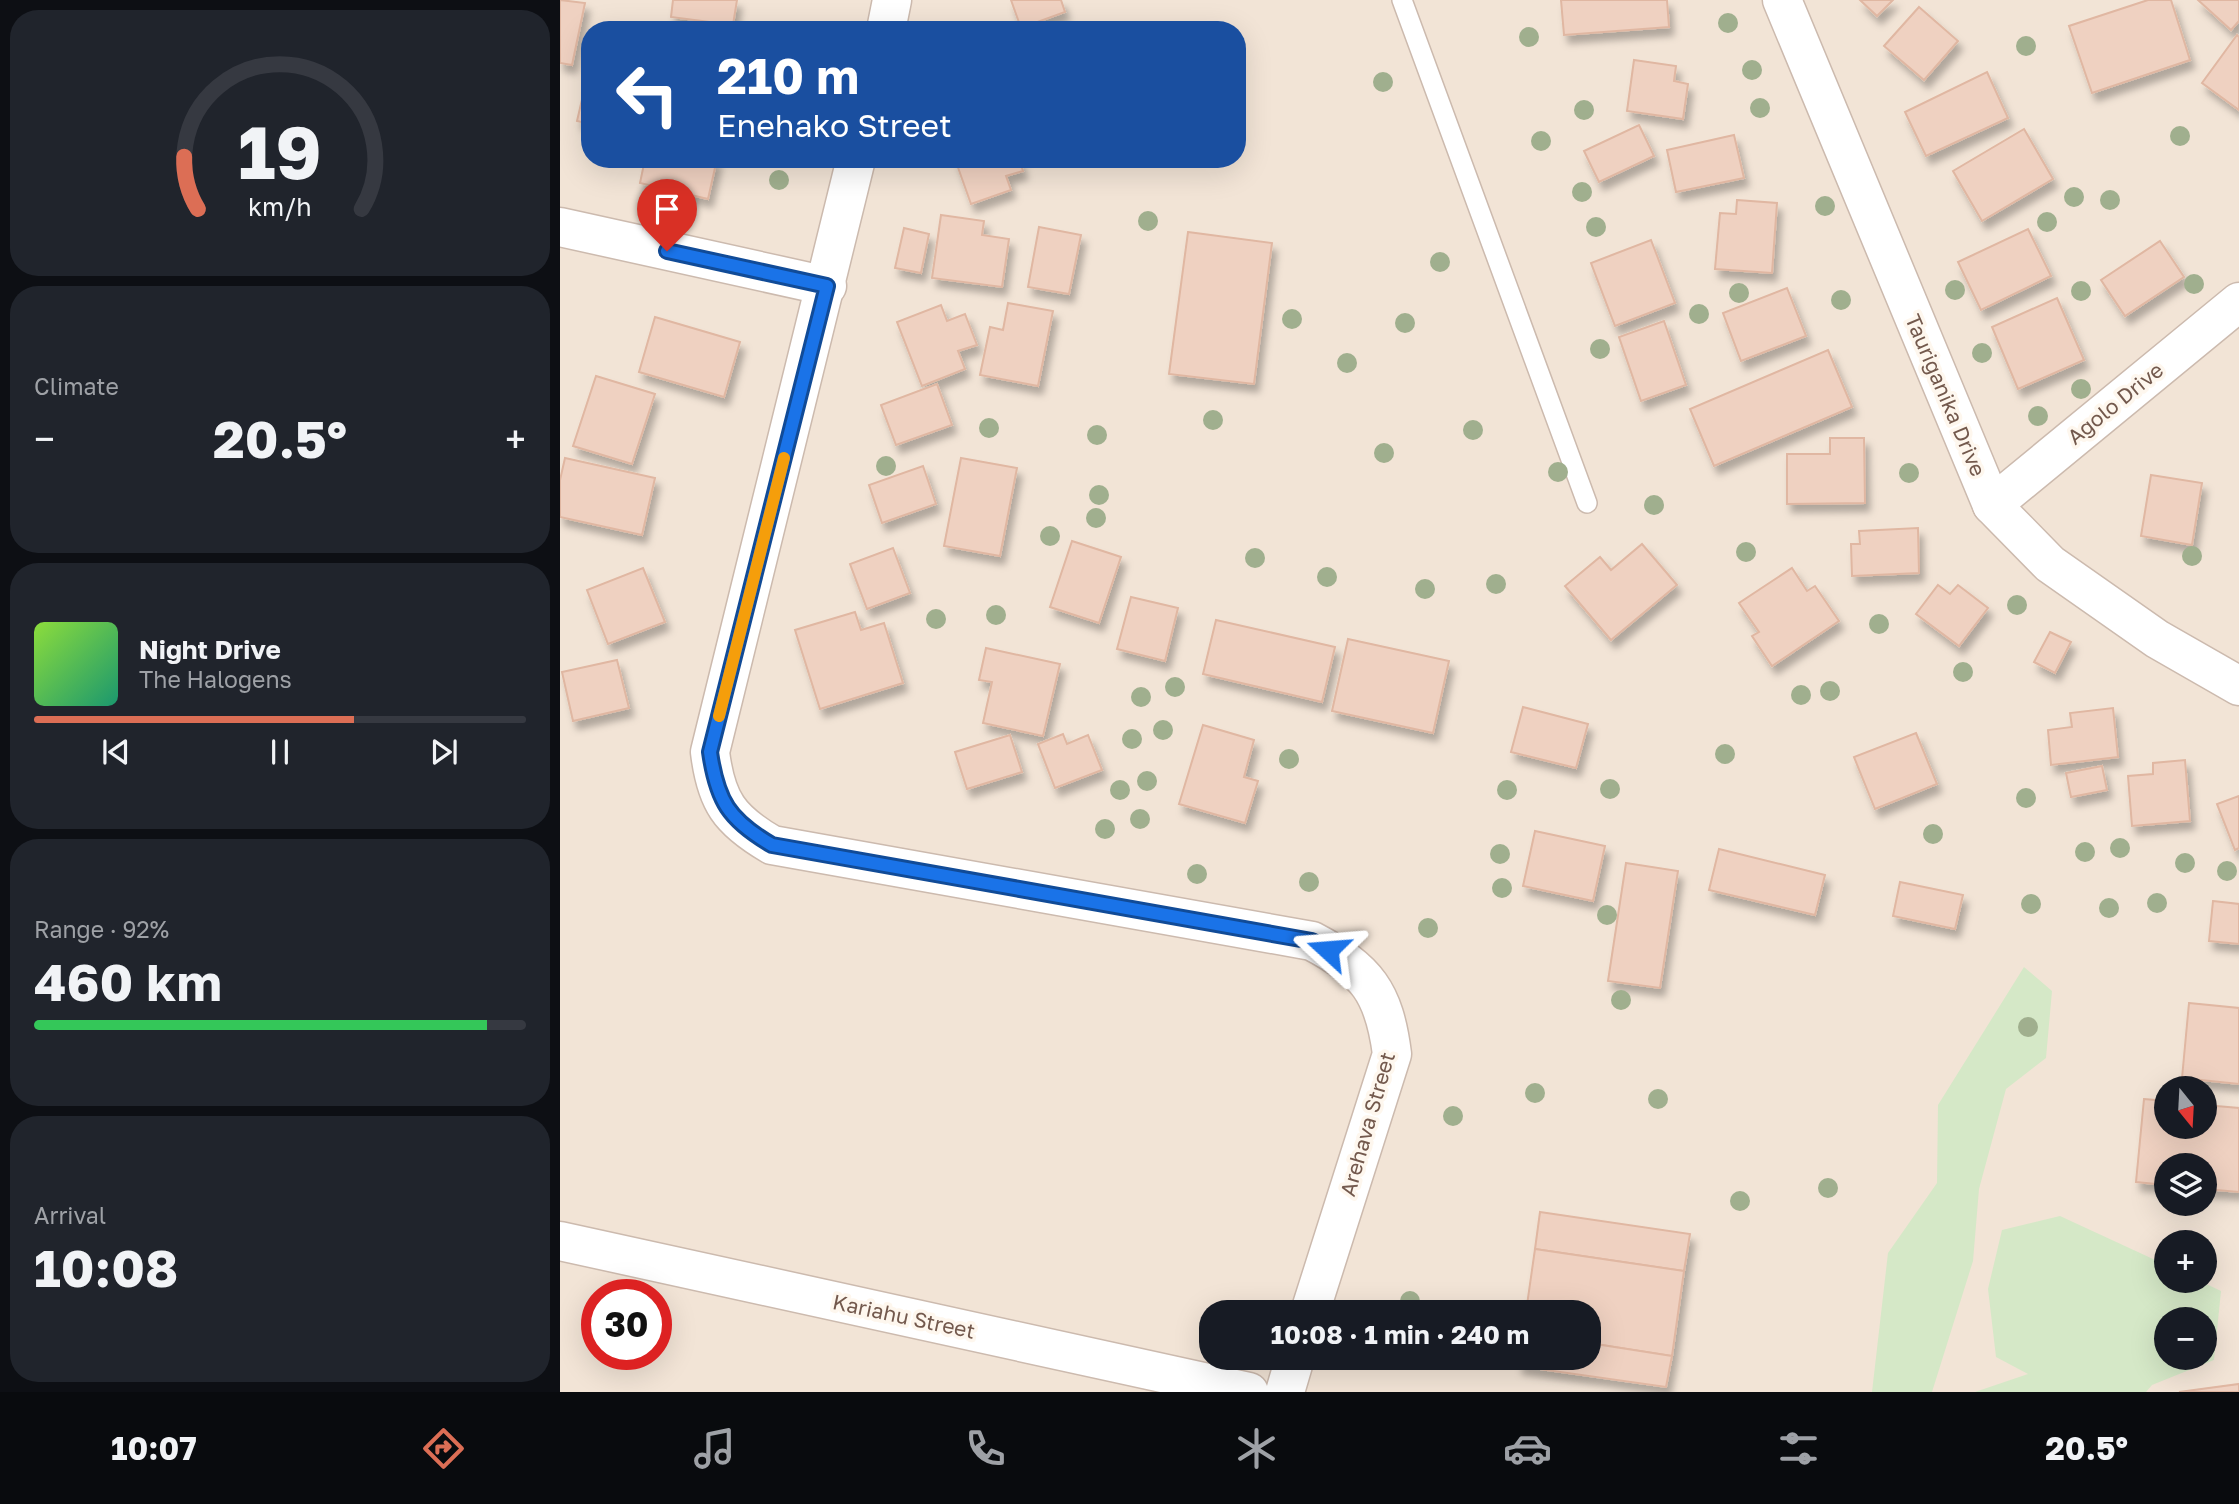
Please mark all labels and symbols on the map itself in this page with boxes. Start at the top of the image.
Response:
pin [637,179,697,251]
street label: Tauriganika Drive [1900,310,1992,480]
street label: Agolo Drive [2062,356,2168,450]
position arrow [1291,913,1365,987]
street label: Arehava Street [1334,1049,1400,1199]
north arrow [2154,1076,2217,1139]
speed limit sign: 30 [581,1279,672,1370]
street label: Kariahu Street [830,1288,978,1344]

